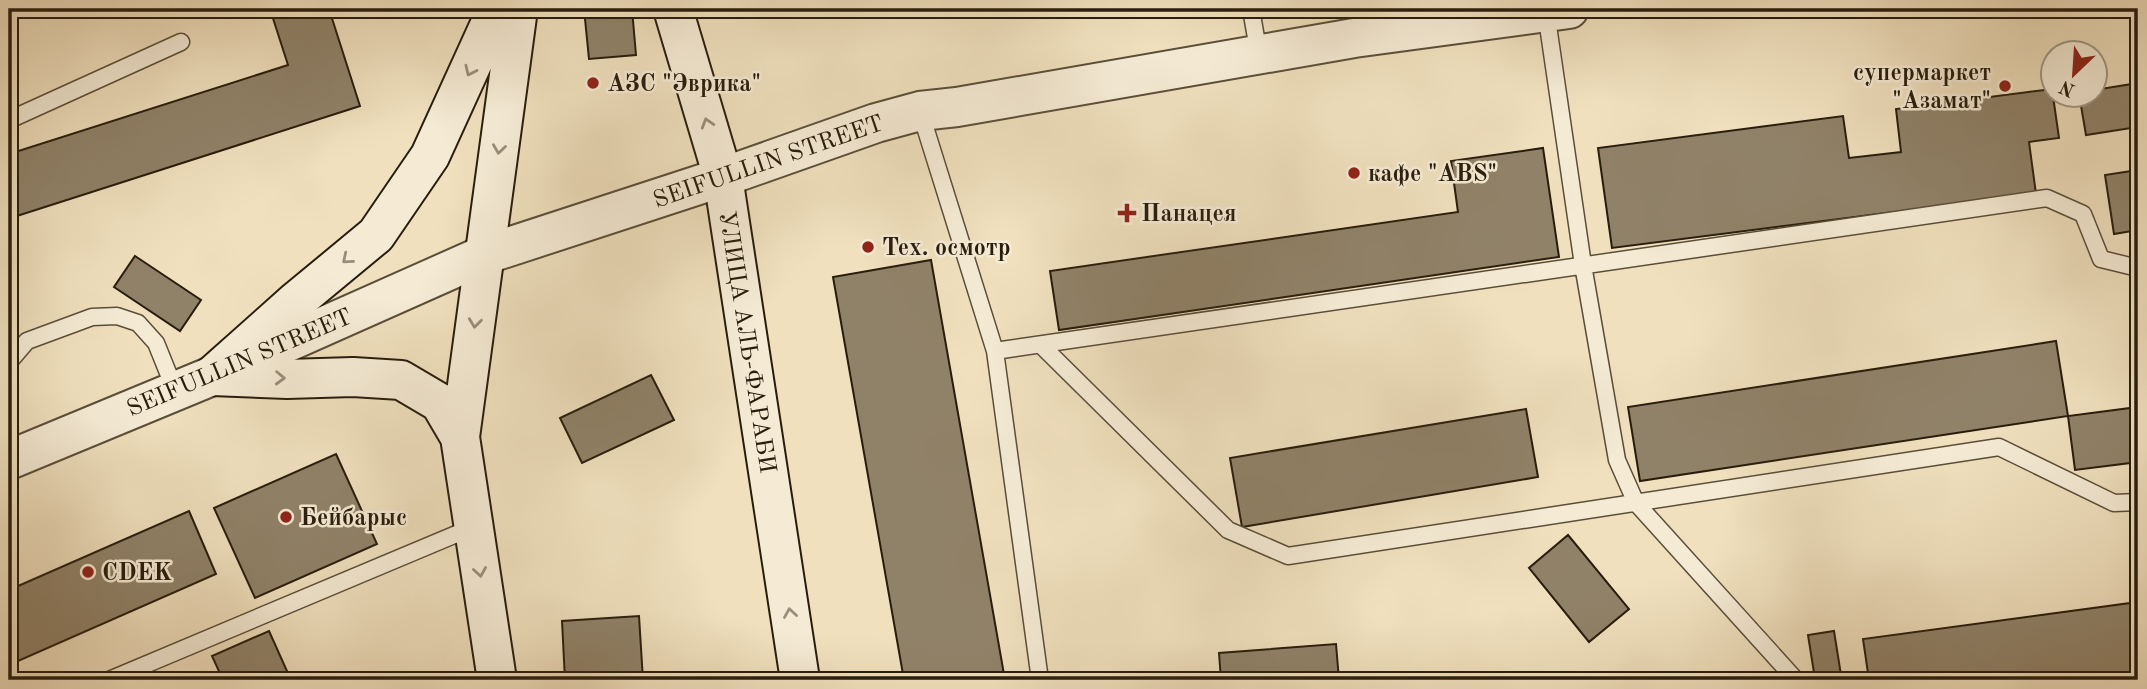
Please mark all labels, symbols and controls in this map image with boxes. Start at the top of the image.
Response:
north arrow [2038,38,2108,108]
place label: супермаркет "Азамат" [1853,62,1991,114]
one-way arrow [464,64,478,76]
place label: АЗС "Эврика" [607,73,761,97]
marker: АЗС "Эврика" [585,75,601,91]
text: N [2057,75,2078,99]
marker: супермаркет "Азамат" [1997,78,2013,94]
street label: SEIFULLIN STREET [650,112,887,214]
one-way arrow [701,118,715,130]
one-way arrow [491,143,506,155]
place label: кафе "ABS" [1368,163,1497,187]
marker: кафе "ABS" [1346,165,1362,181]
place label: Панацея [1141,203,1237,227]
marker: Панацея [1119,205,1135,221]
street label: УЛИЦА АЛЬ-ФАРАБИ [713,209,779,475]
place label: Тех. осмотр [882,237,1011,261]
marker: Тех. осмотр [860,239,876,255]
one-way arrow [342,251,354,264]
street label: SEIFULLIN STREET [124,305,356,422]
one-way arrow [468,317,483,329]
one-way arrow [275,371,286,386]
place label: Бейбарыс [300,507,407,531]
marker: Бейбарыс [278,509,294,525]
place label: CDEK [102,562,172,586]
marker: CDEK [80,564,96,580]
one-way arrow [472,567,487,578]
one-way arrow [783,607,798,619]

